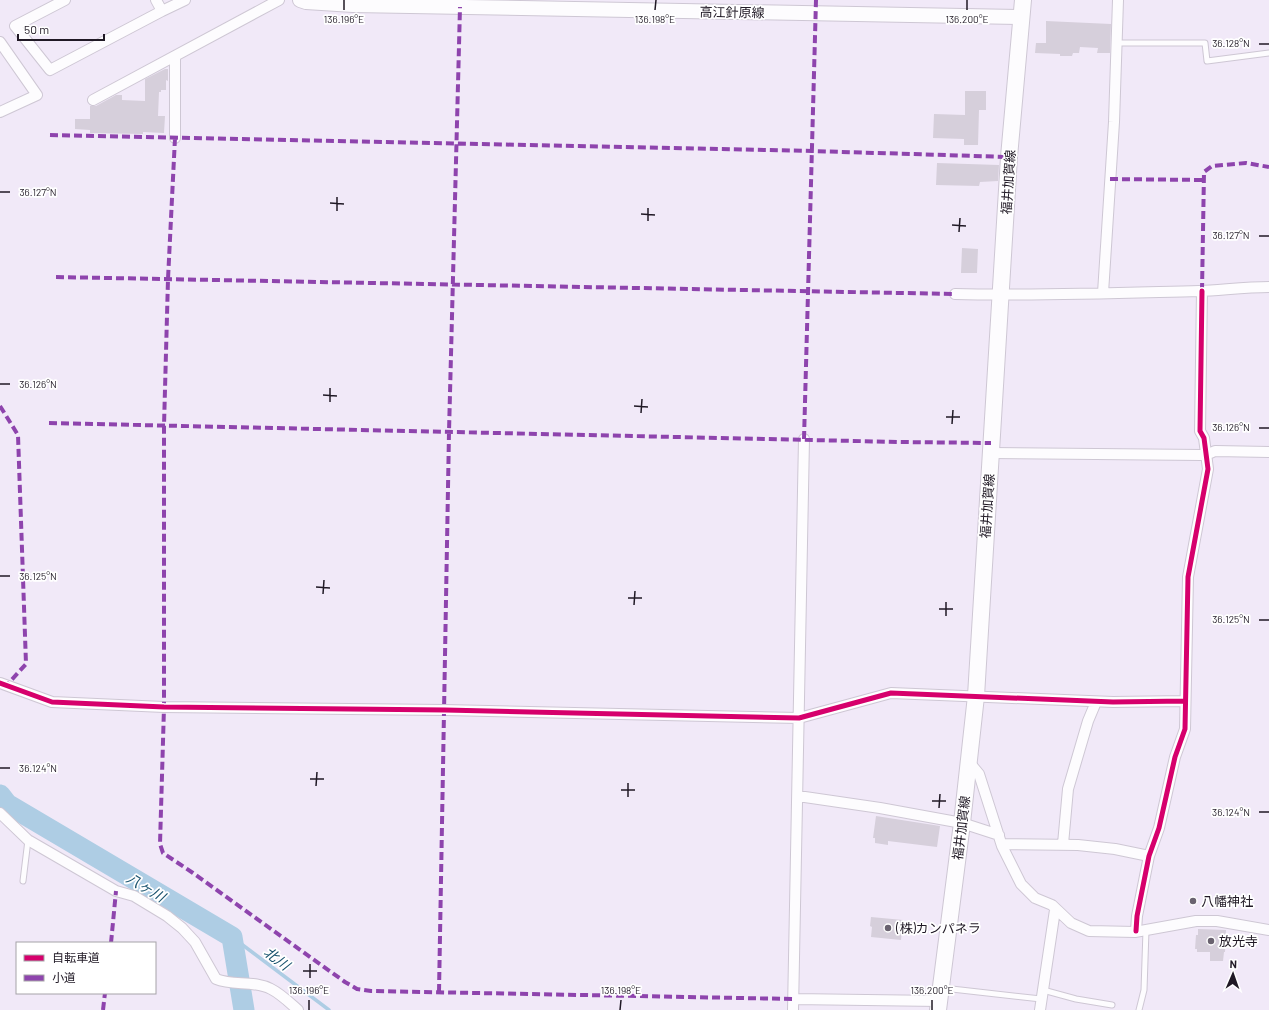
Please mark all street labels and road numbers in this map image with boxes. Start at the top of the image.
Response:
street label: 高江針原線 [699,3,765,21]
street label: 福井加賀線 [998,149,1018,215]
street label: 福井加賀線 [977,473,997,539]
street label: 福井加賀線 [949,795,973,861]

